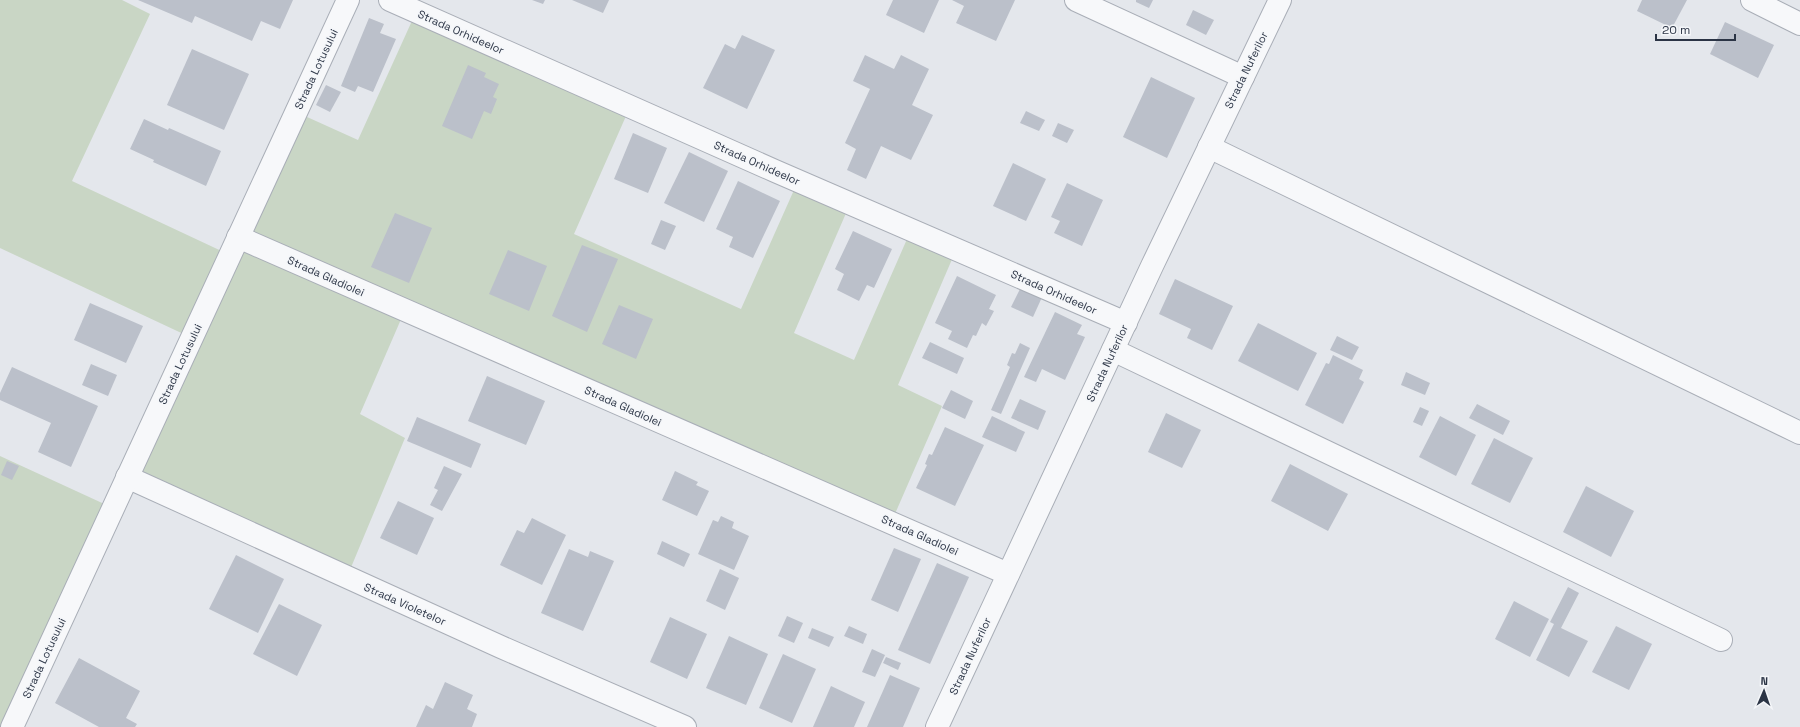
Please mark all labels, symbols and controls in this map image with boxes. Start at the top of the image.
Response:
street label: Strada Orhideelor [416,7,506,57]
scale bar [1656,16,1735,42]
text: 20 m [1662,22,1690,38]
street label: Strada Lotusului [291,26,341,111]
street label: Strada Nuferilor [1221,29,1271,111]
street label: Strada Orhideelor [712,138,802,188]
street label: Strada Gladiolei [285,253,367,299]
street label: Strada Orhideelor [1009,267,1099,317]
street label: Strada Lotusului [155,321,205,406]
street label: Strada Nuferilor [1083,322,1131,404]
street label: Strada Gladiolei [582,383,664,429]
street label: Strada Gladiolei [879,512,961,558]
street label: Strada Violetelor [362,580,448,628]
street label: Strada Lotusului [19,615,69,700]
street label: Strada Nuferilor [946,615,994,697]
north arrow [1744,671,1784,711]
text: N [1760,674,1768,688]

